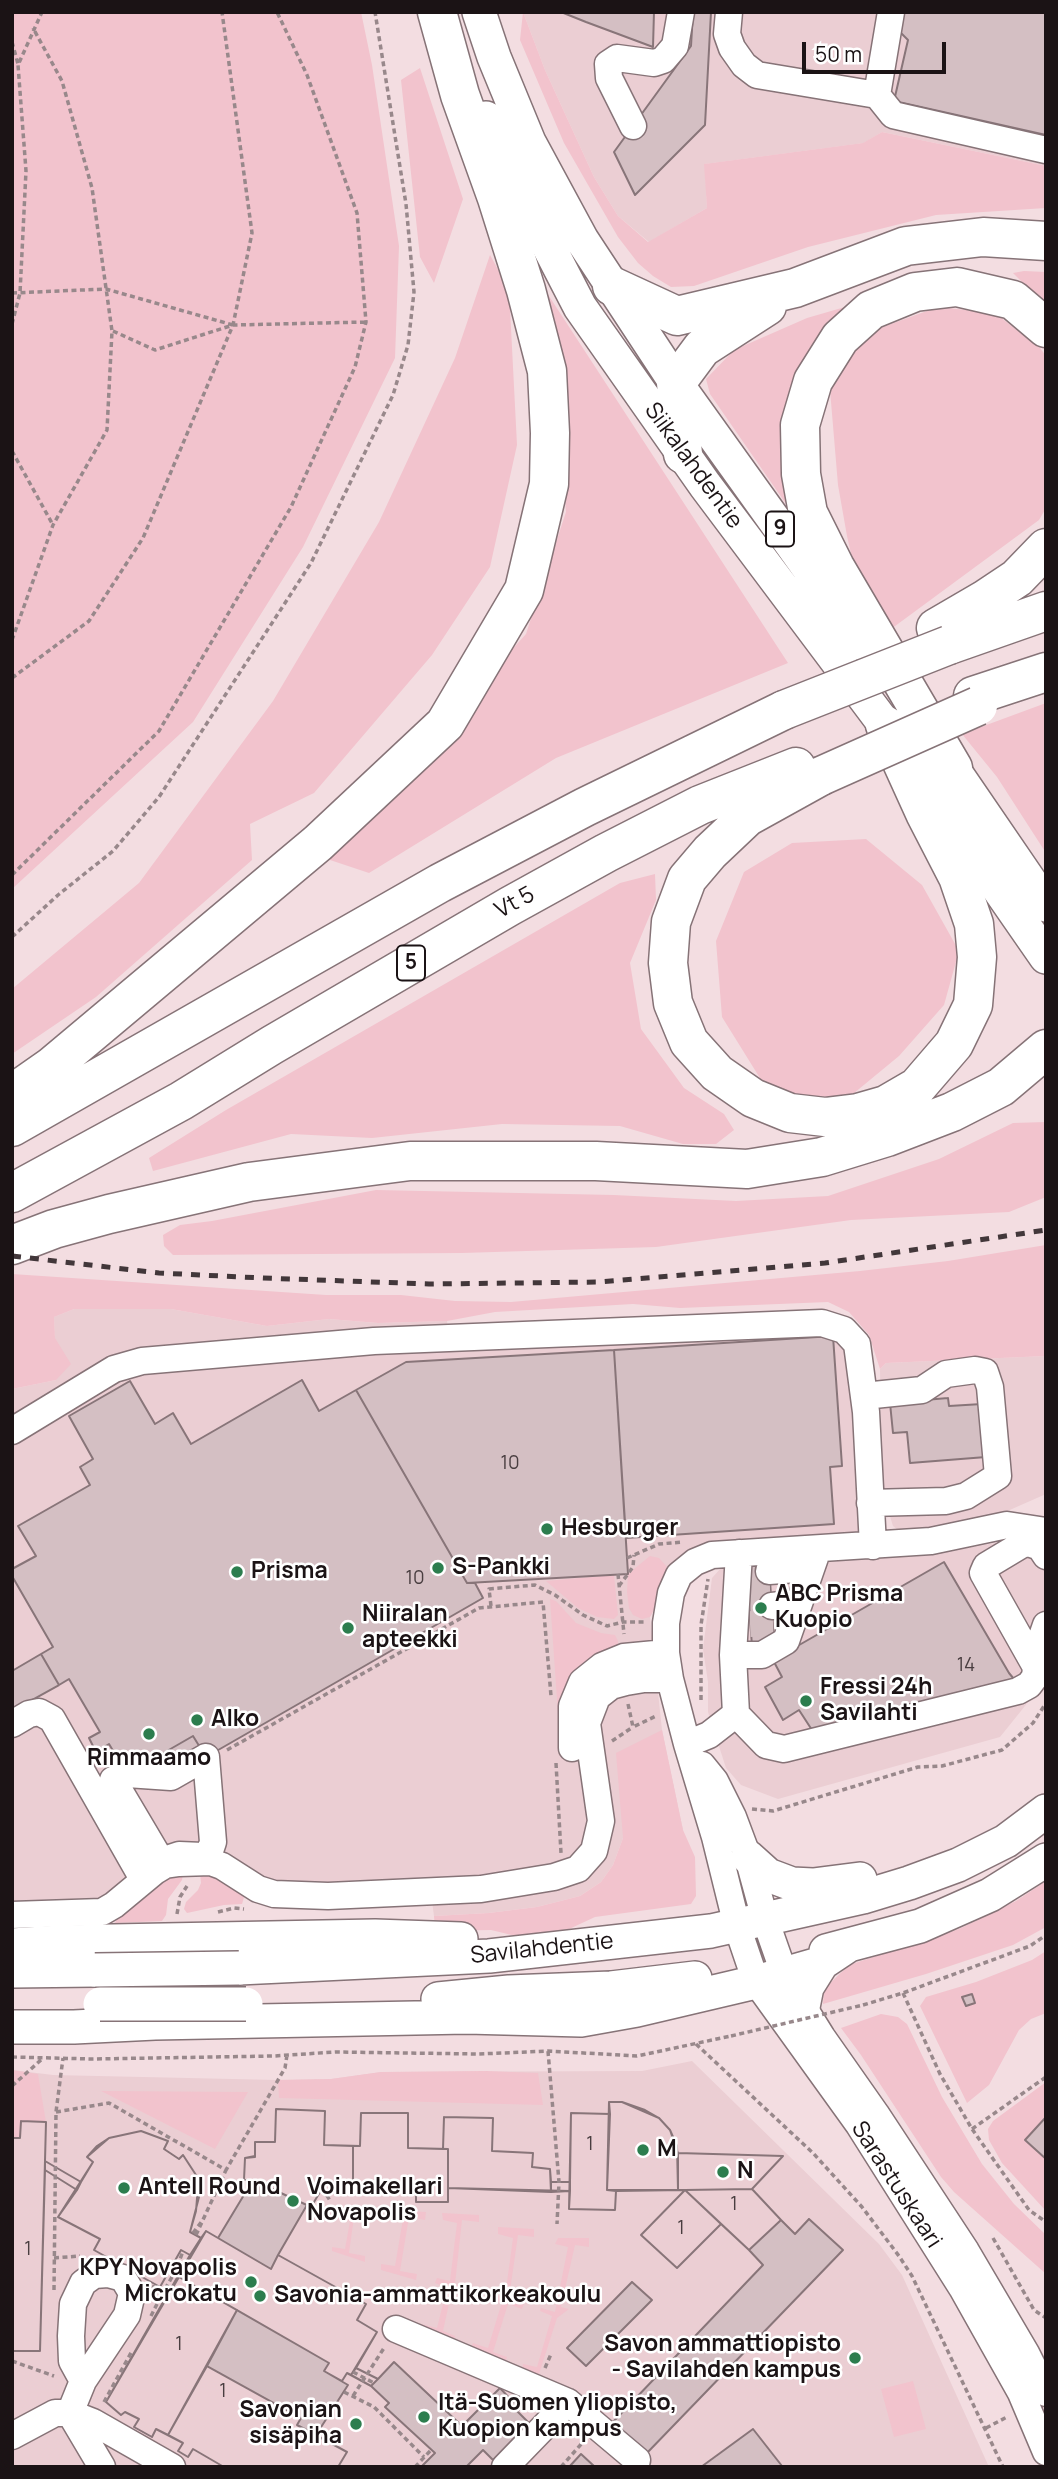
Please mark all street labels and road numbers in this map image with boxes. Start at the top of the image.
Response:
street label: Siikalahdentie [638,397,748,535]
road number: 9 [766,512,794,546]
street label: Vt 5 [490,881,540,925]
road number: 5 [397,946,425,981]
street label: Savilahdentie [469,1928,615,1970]
street label: Sarastuskaari [845,2117,947,2253]

